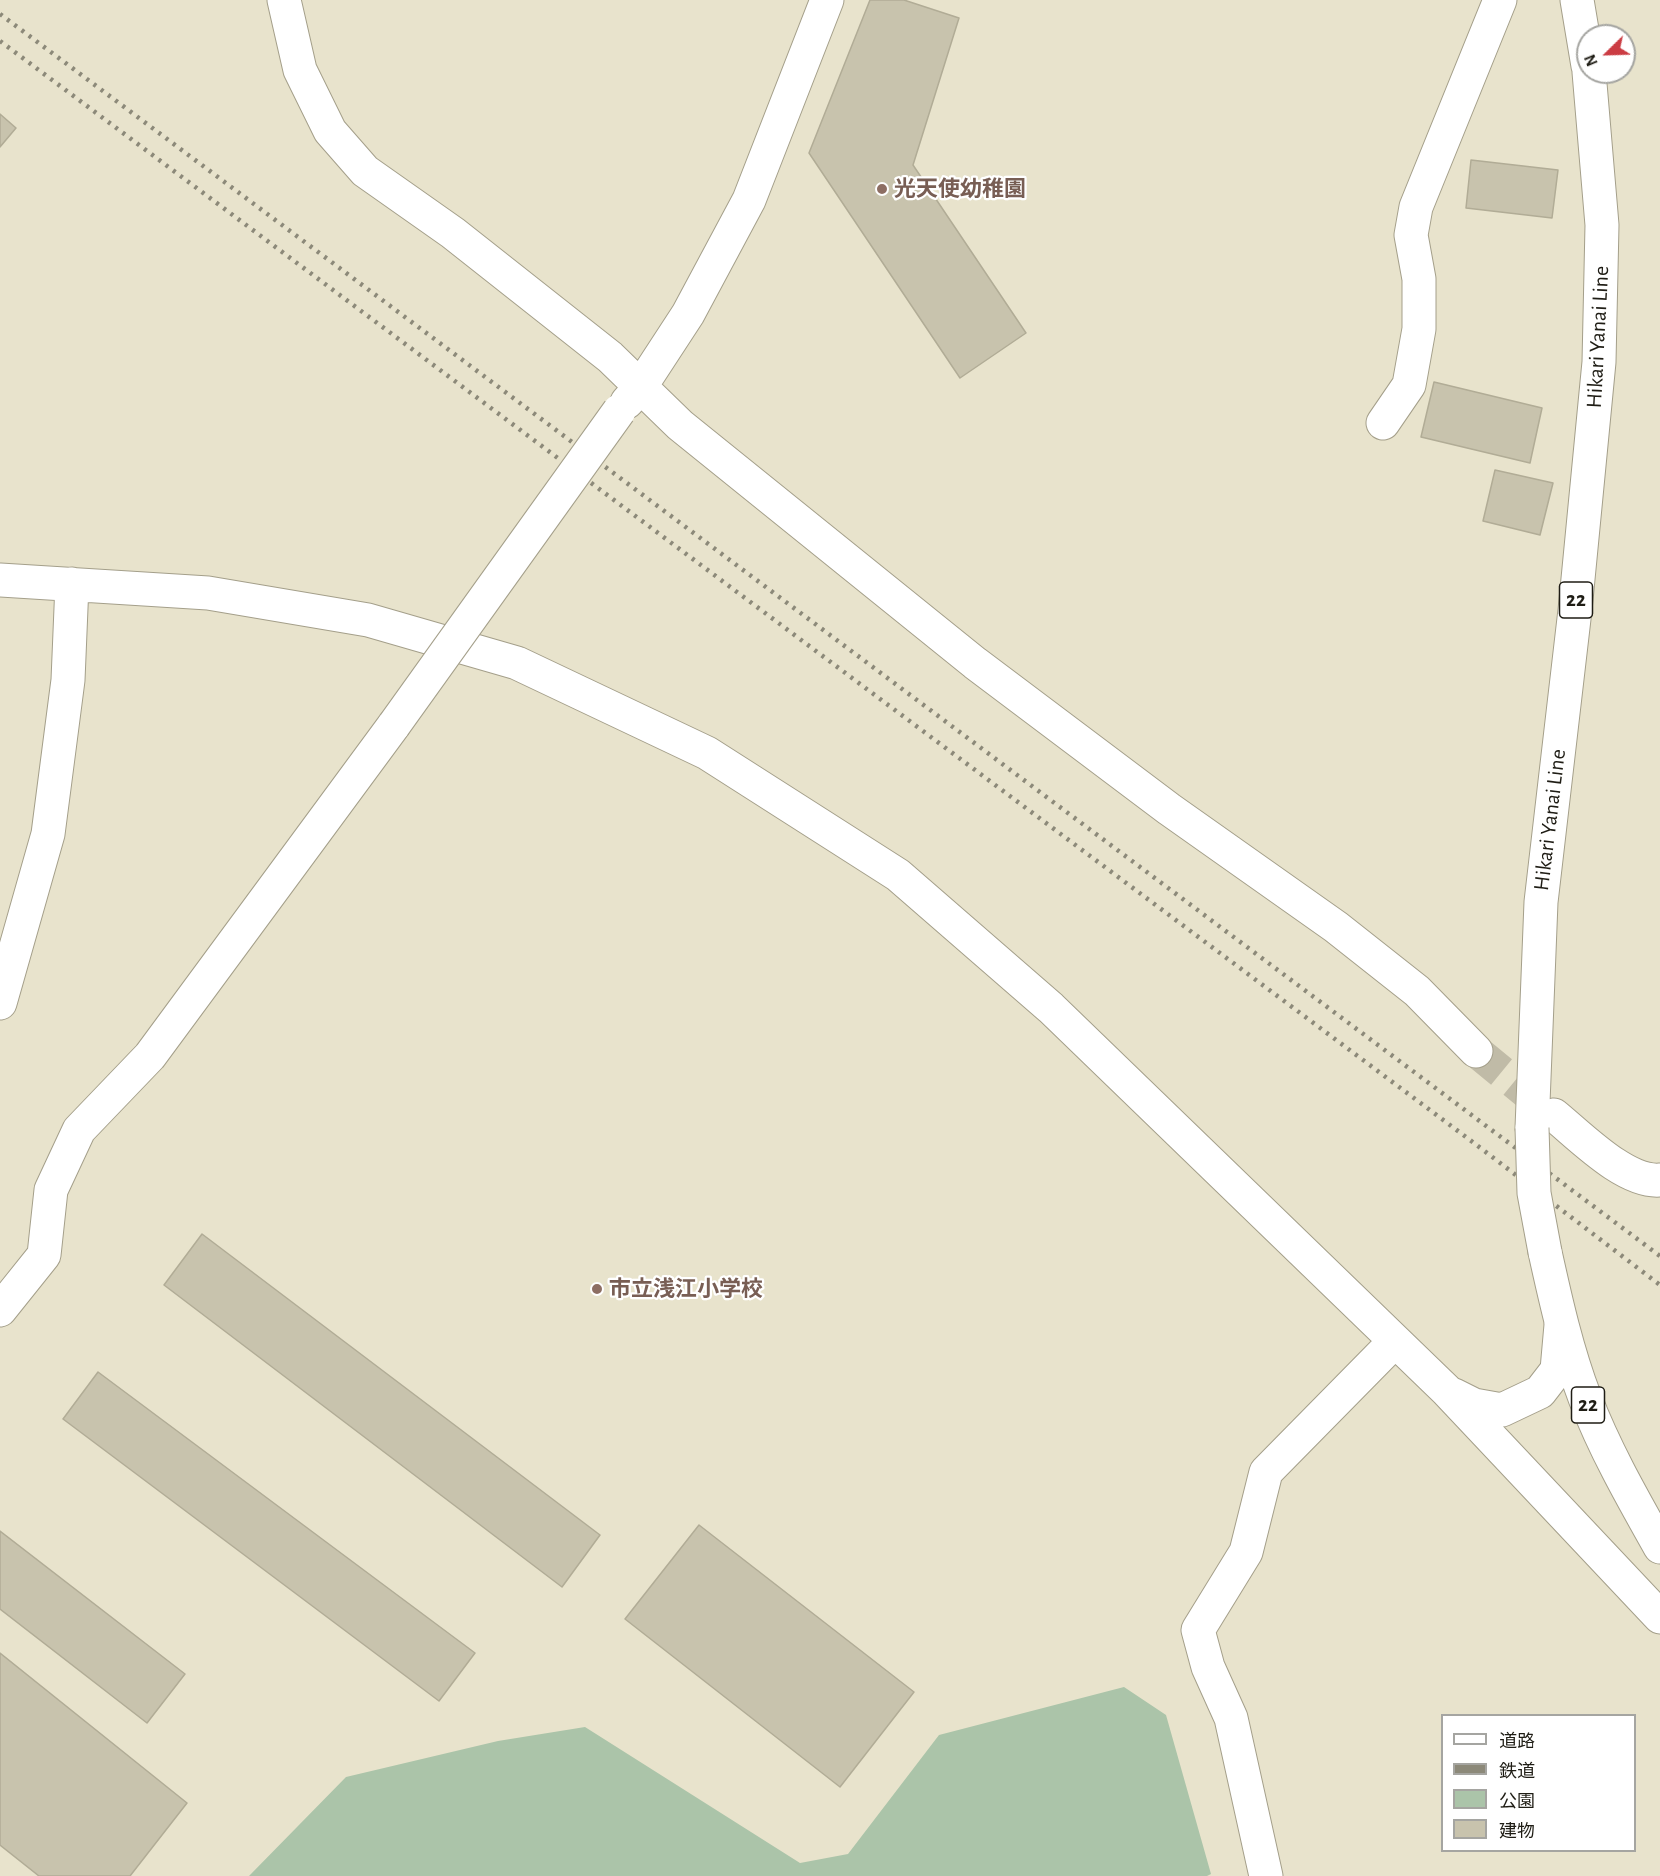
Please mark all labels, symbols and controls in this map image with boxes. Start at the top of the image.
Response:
north arrow [1576,24,1636,84]
text: N [1582,52,1601,68]
place label: 光天使幼稚園 [894,176,1026,202]
marker: 光天使幼稚園 [875,182,889,196]
street label: Hikari Yanai Line [1581,265,1615,409]
road number: 22 [1560,582,1592,618]
street label: Hikari Yanai Line [1528,748,1572,892]
place label: 市立浅江小学校 [609,1276,763,1302]
marker: 市立浅江小学校 [590,1282,604,1296]
road number: 22 [1572,1387,1604,1423]
legend [1441,1714,1636,1852]
text: 道路 [1499,1733,1535,1751]
text: 鉄道 [1499,1763,1535,1781]
text: 公園 [1499,1793,1535,1811]
text: 建物 [1499,1823,1535,1841]

